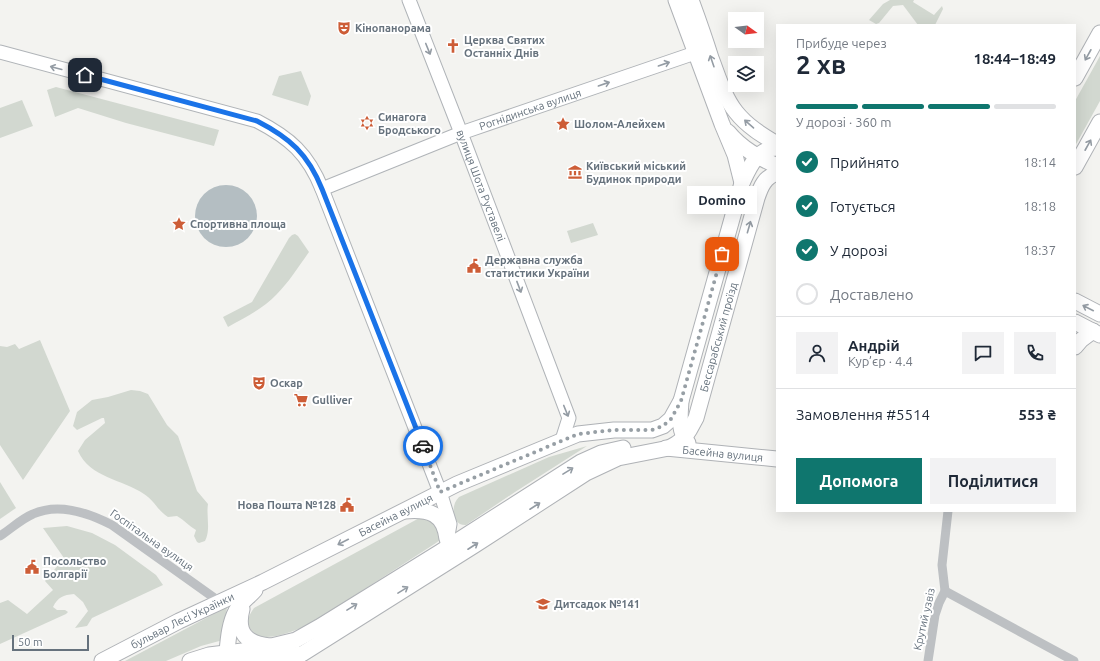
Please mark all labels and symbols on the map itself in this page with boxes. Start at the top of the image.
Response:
north arrow [728,12,764,48]
theatre icon: Кінопанорама [336,20,352,36]
place label: Кінопанорама [355,22,431,34]
place label: Церква Святих Останніх Днів [464,34,545,59]
church icon: Церква Святих Останніх Днів [445,38,461,54]
one-way arrow [425,43,433,55]
one-way arrow [1083,49,1091,61]
one-way arrow [708,56,716,68]
pin [68,58,102,92]
one-way arrow [657,60,670,67]
one-way arrow [50,63,63,71]
one-way arrow [597,80,610,87]
street label: Рогнідинська вулиця [478,86,583,132]
place label: Синагога Бродського [378,111,441,136]
synagogue icon: Синагога Бродського [359,115,375,131]
place icon: Шолом-Алейхем [555,116,571,132]
place label: Шолом-Алейхем [574,118,665,130]
one-way arrow [743,120,754,129]
street label: вулиця Шота Руставелі [454,128,507,243]
one-way arrow [1084,139,1092,151]
place label: Київський міський Будинок природи [586,160,686,185]
museum icon: Київський міський Будинок природи [567,164,583,180]
callout: Domino [687,186,757,214]
place icon: Спортивна площа [171,216,187,232]
place label: Спортивна площа [190,218,286,230]
one-way arrow [746,221,753,234]
pin [705,237,739,271]
place label: Державна служба статистики України [485,254,589,279]
public building icon: Державна служба статистики України [466,258,482,274]
one-way arrow [515,281,523,293]
street label: Бессарабський проїзд [698,281,739,393]
one-way arrow [1082,304,1094,311]
theatre icon: Оскар [251,375,267,391]
place label: Оскар [270,377,303,389]
supermarket icon: Gulliver [293,392,309,408]
place label: Gulliver [312,394,353,406]
one-way arrow [562,404,570,416]
courier [403,426,443,466]
street label: Басейна вулиця [682,444,764,464]
one-way arrow [562,467,573,475]
street label: Басейна вулиця [357,491,435,539]
public building icon: Нова Пошта №128 [339,497,355,513]
place label: Нова Пошта №128 [237,499,336,511]
one-way arrow [529,502,540,510]
street label: Госпітальна вулиця [108,507,196,573]
one-way arrow [337,538,349,546]
one-way arrow [467,542,478,550]
place label: Посольство Болгарії [43,555,107,580]
public building icon: Посольство Болгарії [24,559,40,575]
one-way arrow [398,586,409,594]
street label: Крутий узвіз [911,587,937,651]
street label: бульвар Лесі Українки [129,590,236,651]
school or university icon: Дитсадок №141 [535,596,551,612]
place label: Дитсадок №141 [554,598,640,610]
one-way arrow [346,602,358,610]
scale bar [12,633,89,652]

